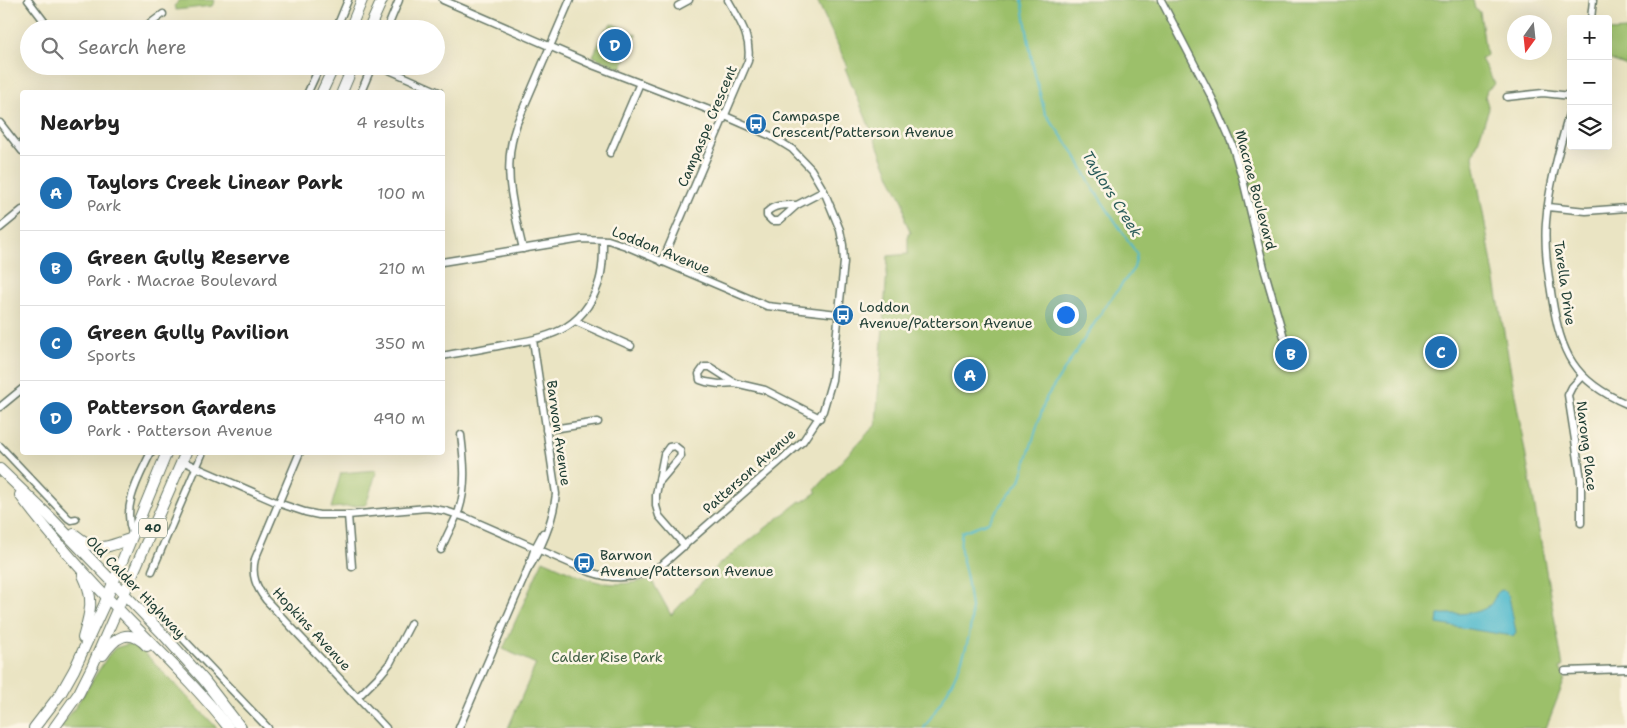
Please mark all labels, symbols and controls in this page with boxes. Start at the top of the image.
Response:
north arrow [1507,15,1552,60]
map controls [1567,15,1612,150]
button: + [1567,15,1612,60]
search box [20,20,445,75]
pin: D [599,26,631,64]
icon: search [38,34,66,62]
text: Search here [78,35,187,60]
button: − [1567,60,1612,105]
street label: Campaspe Crescent [673,62,741,190]
button: layers [1567,105,1612,150]
place label: Campaspe Crescent/Patterson Avenue [772,107,954,141]
text: Nearby [40,109,120,137]
text: 4 results [356,112,425,133]
bus stop icon: Campaspe Crescent/Patterson Avenue [744,112,768,136]
street label: Macrae Boulevard [1231,128,1281,252]
water label: Taylors Creek [1077,147,1147,241]
text: Taylors Creek Linear Park [87,170,343,195]
text: A [50,183,62,204]
text: 100 m [377,183,425,204]
text: Park [87,195,121,216]
street label: Loddon Avenue [609,222,713,278]
street label: Tarella Drive [1550,240,1580,327]
text: Green Gully Reserve [87,245,290,270]
text: B [51,258,61,279]
text: 210 m [378,258,425,279]
text: Park · Macrae Boulevard [87,270,277,291]
place label: Loddon Avenue/Patterson Avenue [859,298,1033,332]
your location [1053,302,1079,328]
bus stop icon: Loddon Avenue/Patterson Avenue [831,303,855,327]
text: Green Gully Pavilion [87,320,289,345]
text: C [51,333,61,354]
text: 350 m [374,333,425,354]
pin: C [1425,333,1457,371]
pin: B [1275,335,1307,373]
text: Sports [87,345,136,366]
pin: A [954,356,986,394]
street label: Barwon Avenue [543,379,575,487]
text: Patterson Gardens [87,395,276,420]
street label: Narong Place [1573,400,1601,492]
text: D [50,408,62,429]
text: 490 m [373,408,425,429]
text: Park · Patterson Avenue [87,420,273,441]
street label: Patterson Avenue [699,424,799,518]
road number: 40 [139,518,167,538]
street label: Old Calder Highway [82,532,190,642]
place label: Barwon Avenue/Patterson Avenue [600,546,774,580]
bus stop icon: Barwon Avenue/Patterson Avenue [572,551,596,575]
street label: Hopkins Avenue [269,584,355,674]
park label: Calder Rise Park [551,648,663,666]

